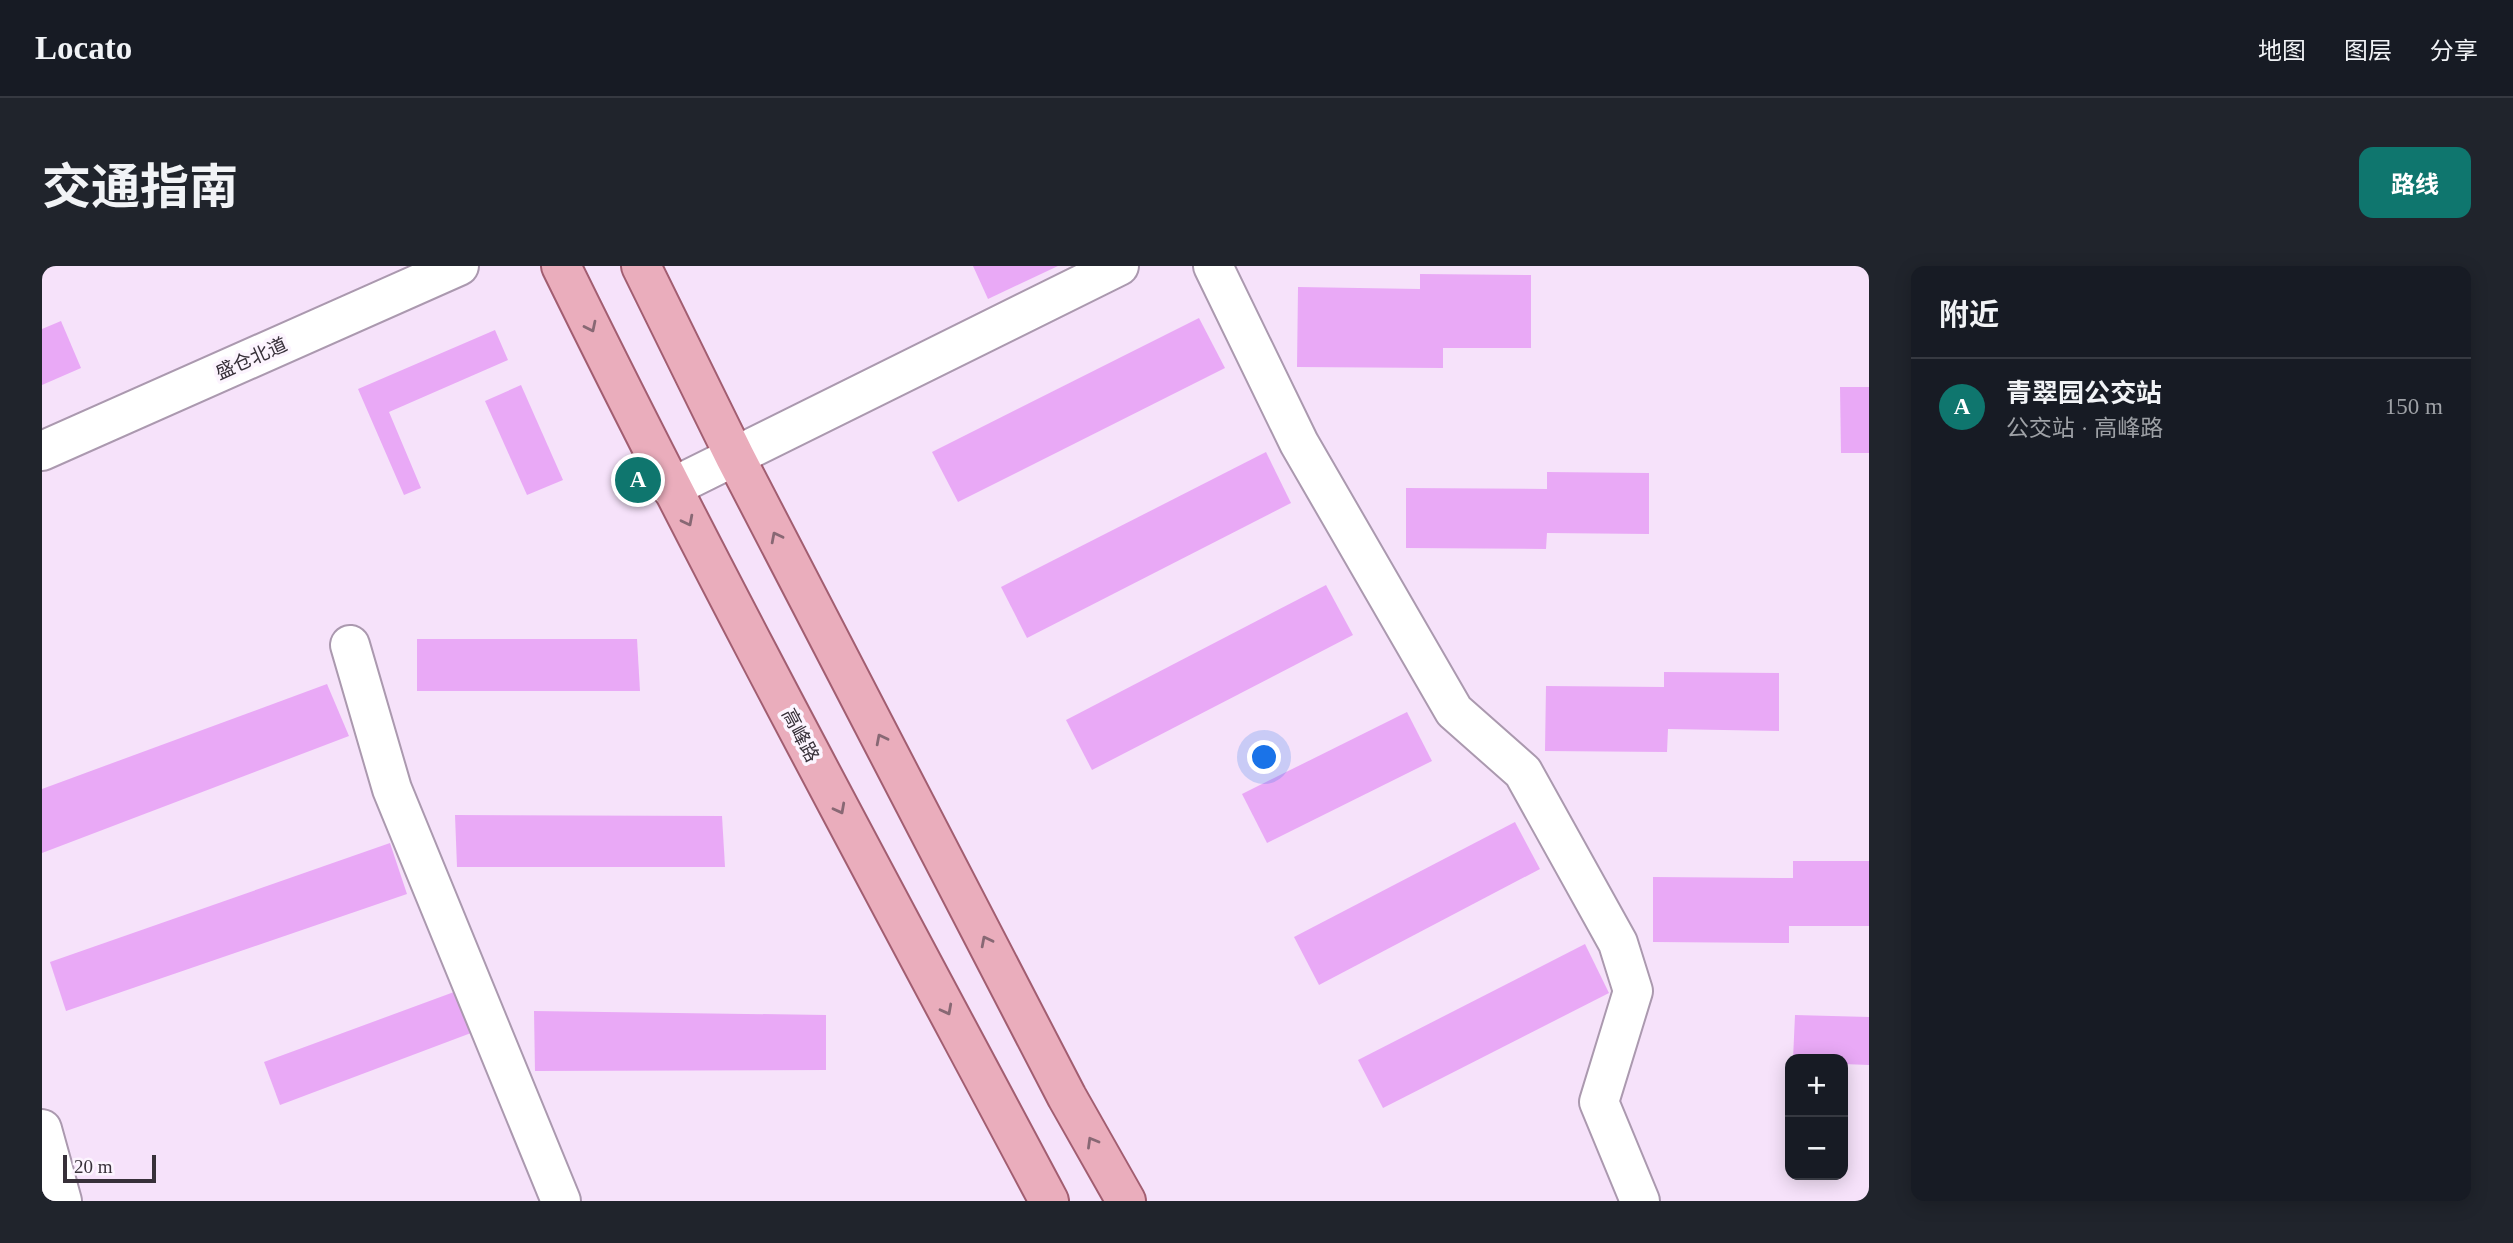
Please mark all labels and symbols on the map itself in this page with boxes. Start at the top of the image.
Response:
one-way arrow [583,320,597,332]
street label: 盛仓北道 [212,333,290,384]
pin: A [615,454,661,506]
one-way arrow [680,514,693,526]
one-way arrow [771,532,784,544]
street label: 高峰路 [778,705,823,765]
one-way arrow [876,734,889,746]
your location [1247,740,1281,774]
one-way arrow [832,802,845,814]
one-way arrow [980,936,994,948]
one-way arrow [939,1002,952,1015]
one-way arrow [1087,1136,1100,1149]
scale bar [63,1152,156,1184]

